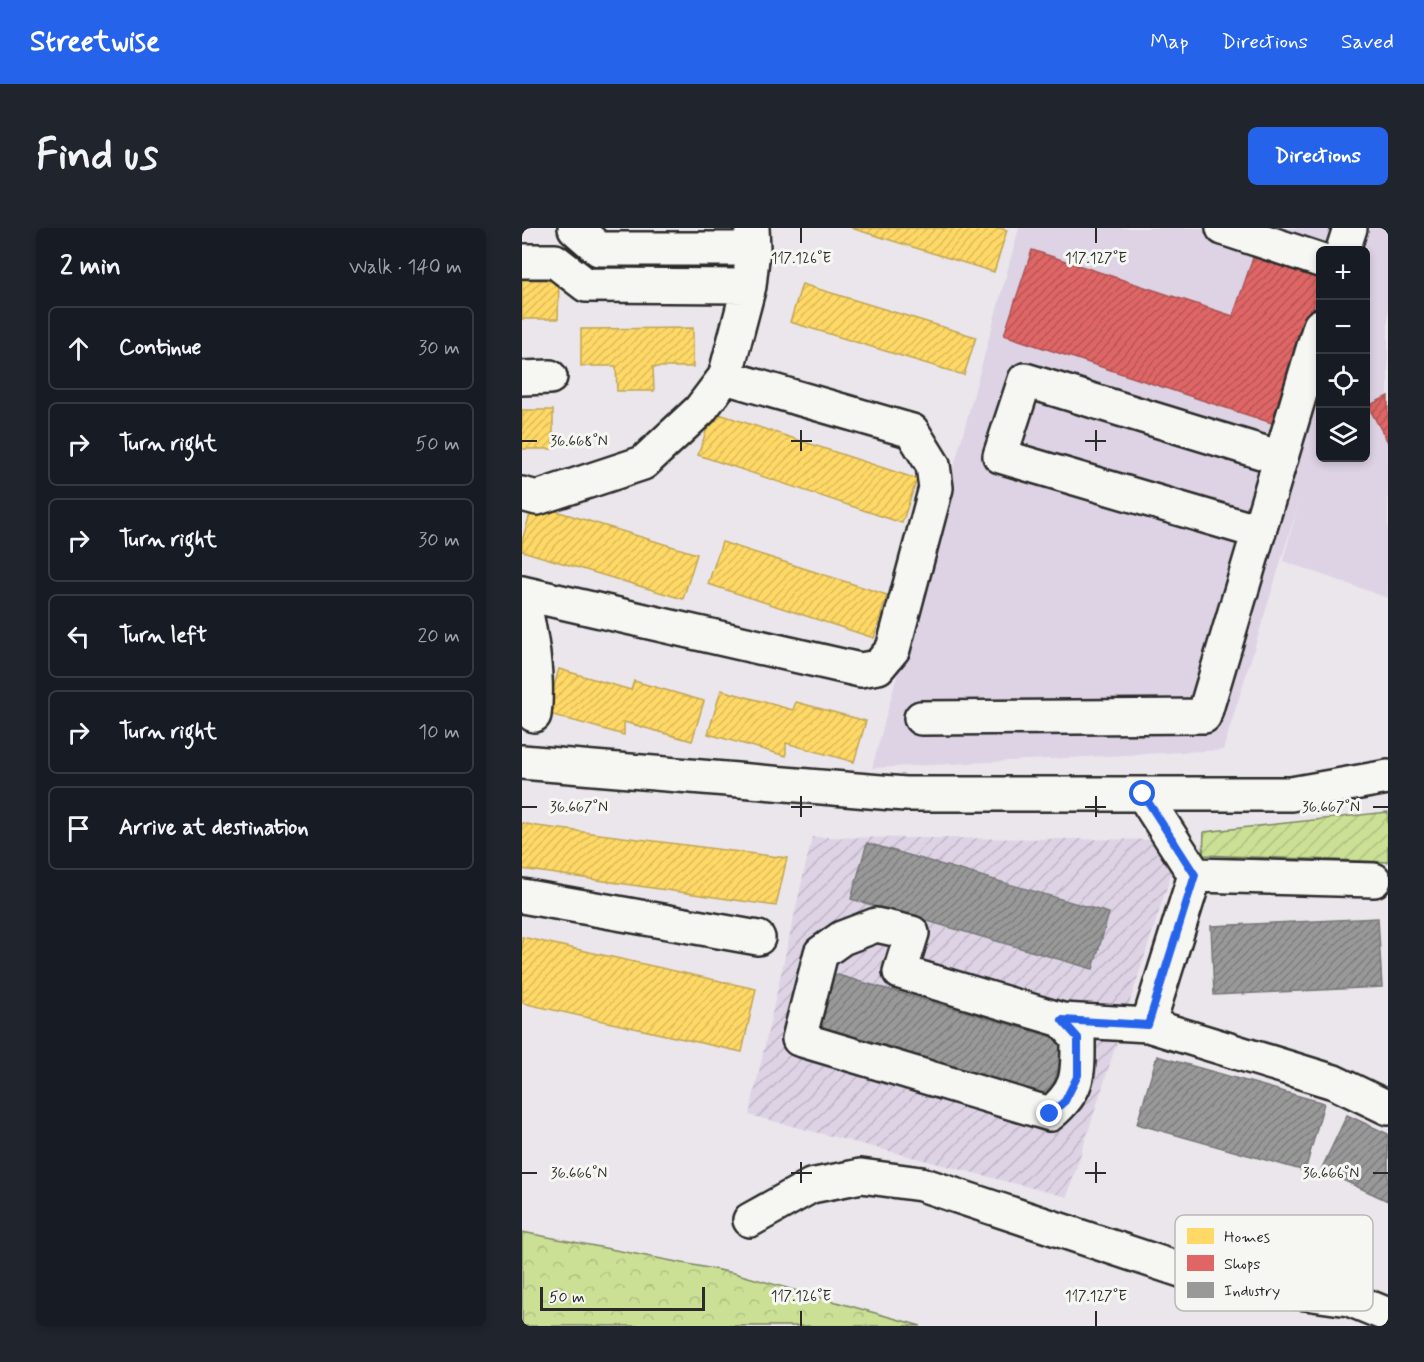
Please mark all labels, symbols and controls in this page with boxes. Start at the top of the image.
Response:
text: Streetwise [30,24,160,61]
text: Map [1150,28,1189,56]
text: Directions [1222,28,1308,56]
text: Saved [1341,28,1394,56]
button: Directions [1248,127,1388,185]
text: Find us [36,129,158,184]
map controls [1316,246,1370,462]
button: + [1316,246,1370,300]
text: 117.126°E [771,249,832,269]
text: 117.127°E [1065,249,1127,269]
text: 2 min [60,250,121,284]
text: Walk · 140 m [349,254,462,281]
button: − [1316,300,1370,354]
icon: ahead [62,332,95,365]
text: Continue [119,334,201,362]
text: 30 m [418,335,460,362]
button: locate [1316,354,1370,408]
button: layers [1316,408,1370,462]
icon: right [62,428,95,461]
text: Turn right [119,430,217,458]
text: 50 m [415,431,460,458]
text: 36.668°N [550,432,608,452]
icon: right [62,524,95,557]
text: Turn right [119,526,217,554]
text: 30 m [418,527,460,554]
icon: left [62,620,95,653]
text: Turn left [119,622,207,650]
text: 20 m [417,623,460,650]
icon: right [62,716,95,749]
text: Turn right [119,718,217,746]
text: 10 m [418,719,460,746]
route start [1129,780,1155,806]
text: 36.667°N [550,798,608,818]
text: 36.667°N [1302,798,1360,818]
icon: arrive [62,812,95,845]
text: Arrive at destination [119,814,309,842]
route end [1036,1100,1062,1126]
text: 36.666°N [551,1164,607,1184]
text: 36.666°N [1303,1164,1359,1184]
legend [1175,1215,1373,1311]
text: Homes [1224,1227,1270,1248]
text: Shops [1224,1254,1261,1275]
text: Industry [1224,1281,1280,1302]
scale bar [540,1284,705,1312]
text: 50 m [549,1287,585,1308]
text: 117.126°E [771,1287,832,1307]
text: 117.127°E [1065,1287,1127,1307]

